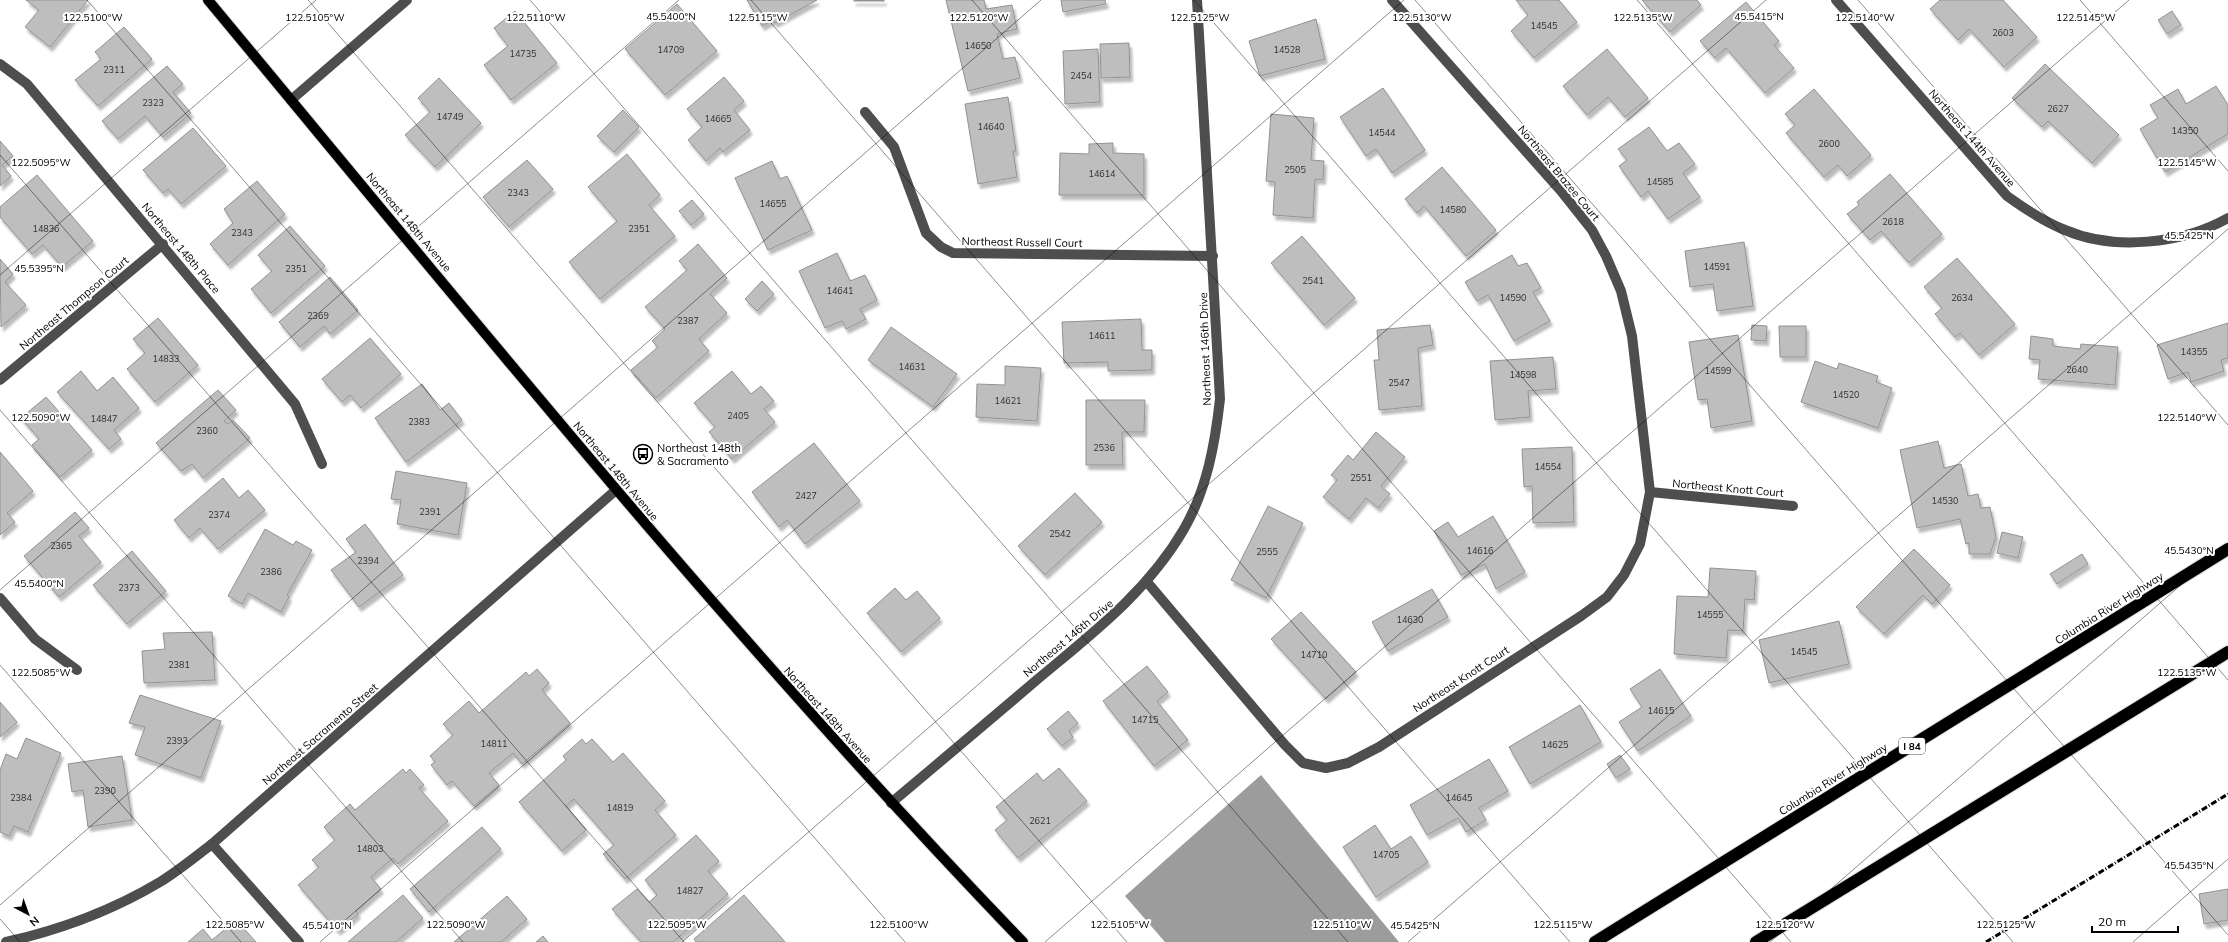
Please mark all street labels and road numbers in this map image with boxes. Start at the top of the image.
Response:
street label: Northeast 144th Avenue [1926,86,2018,190]
street label: Northeast Brazee Court [1515,122,1603,224]
street label: Northeast 148th Avenue [363,170,455,274]
street label: Northeast 148th Place [139,200,223,296]
street label: Northeast Russell Court [962,234,1083,250]
street label: Northeast Thompson Court [16,253,132,353]
street label: Northeast 146th Drive [1196,292,1214,406]
street label: Northeast 148th Avenue [570,419,662,523]
street label: Northeast Knott Court [1672,476,1784,500]
street label: Columbia River Highway [2052,569,2166,647]
street label: Northeast 146th Drive [1020,596,1116,680]
street label: Northeast Knott Court [1410,643,1512,715]
street label: Northeast 148th Avenue [781,664,875,766]
street label: Northeast Sacramento Street [259,680,381,788]
road number: I 84 [1899,738,1925,754]
street label: Columbia River Highway [1776,740,1890,818]

